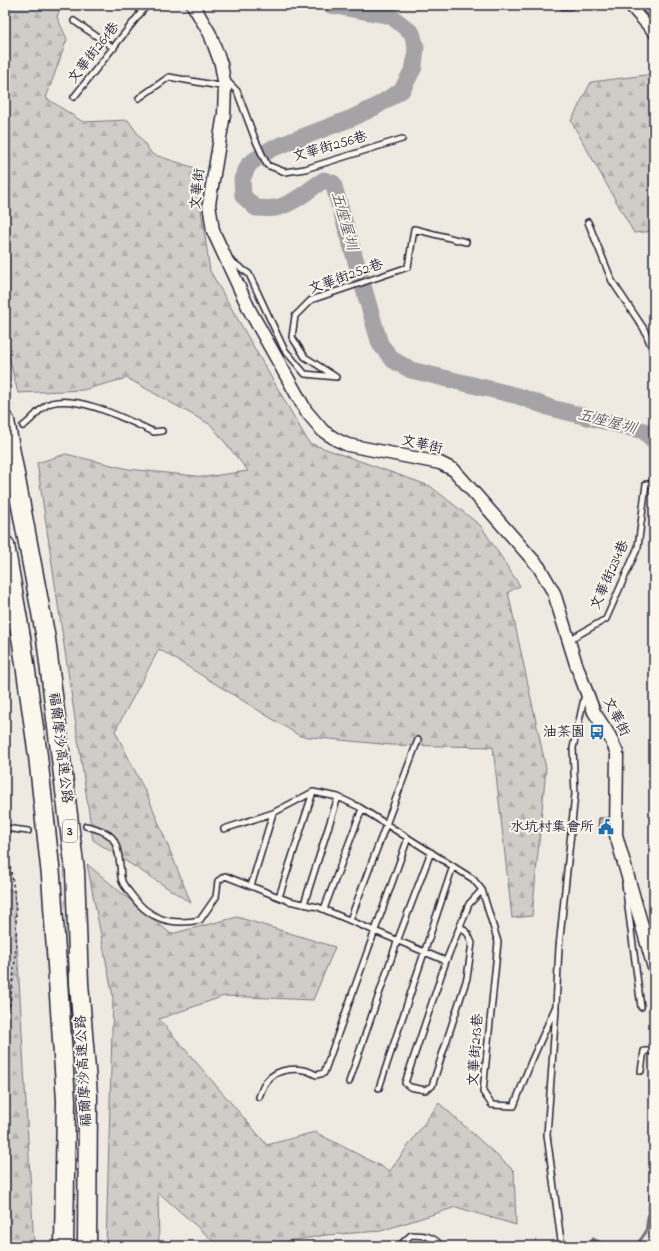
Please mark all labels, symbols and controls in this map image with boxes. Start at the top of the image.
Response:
street label: 文華街261巷 [63,17,126,88]
street label: 文華街256巷 [290,126,371,168]
street label: 文華街 [185,167,211,211]
water label: 五座屋圳 [325,189,363,255]
street label: 文華街252巷 [306,253,387,300]
water label: 五座屋圳 [575,404,641,440]
street label: 文華街 [399,430,445,460]
street label: 文華街234巷 [585,536,635,613]
street label: 福爾摩沙高速公路 [43,691,77,805]
street label: 文華街 [597,694,635,740]
place label: 油茶園 [543,722,585,743]
bus stop icon: 油茶園 [588,723,606,741]
place label: 水坑村集會所 [510,817,594,838]
public building icon: 水坑村集會所 [597,818,615,836]
road number: 3 [63,820,77,842]
street label: 文華街213巷 [463,1012,489,1087]
street label: 福爾摩沙高速公路 [71,1015,97,1127]

